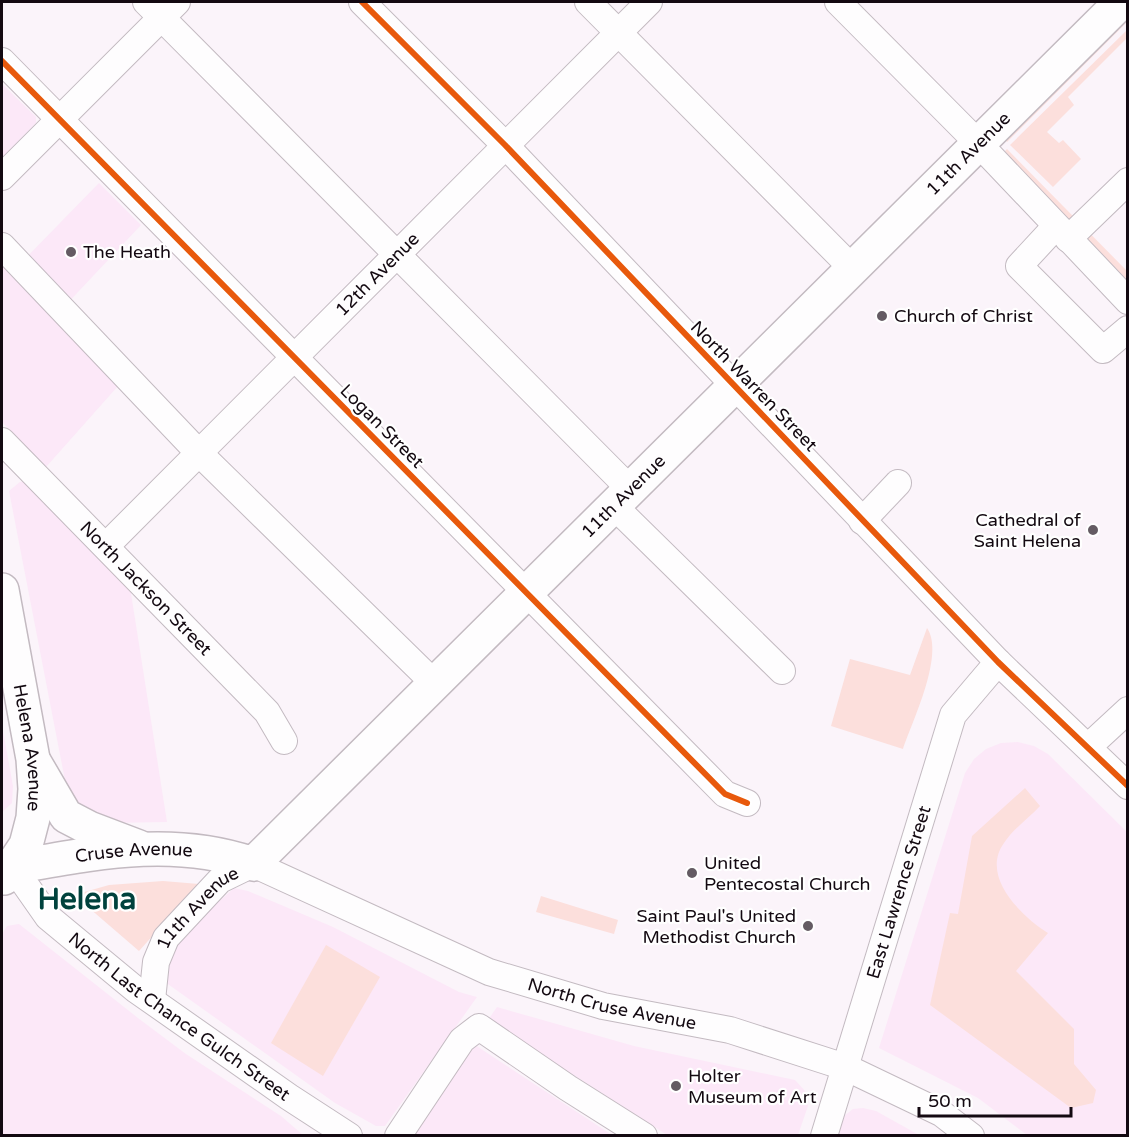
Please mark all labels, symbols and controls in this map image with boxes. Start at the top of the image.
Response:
street label: 11th Avenue [922,107,1015,200]
street label: 12th Avenue [331,228,424,321]
place label: The Heath [83,241,171,263]
marker: The Heath [64,245,78,259]
place label: Church of Christ [894,305,1033,327]
marker: Church of Christ [875,309,889,323]
street label: North Warren Street [686,316,822,456]
street label: Logan Street [335,379,429,473]
street label: 11th Avenue [577,450,670,543]
place label: Cathedral of Saint Helena [974,509,1081,552]
street label: North Jackson Street [76,517,217,660]
marker: Cathedral of Saint Helena [1086,523,1100,537]
street label: Helena Avenue [8,682,46,812]
street label: East Lawrence Street [862,803,936,981]
street label: Cruse Avenue [73,838,194,867]
place label: United Pentecostal Church [704,852,870,895]
street label: 11th Avenue [152,862,242,952]
marker: United Pentecostal Church [685,866,699,880]
district label: Helena [38,881,136,918]
place label: Saint Paul's United Methodist Church [637,905,796,948]
marker: Saint Paul's United Methodist Church [801,919,815,933]
street label: North Last Chance Gulch Street [64,928,295,1106]
street label: North Cruse Avenue [525,973,698,1034]
place label: Holter Museum of Art [688,1065,817,1108]
marker: Holter Museum of Art [669,1079,683,1093]
scale bar [919,1080,1070,1118]
text: 50 m [928,1090,972,1112]

